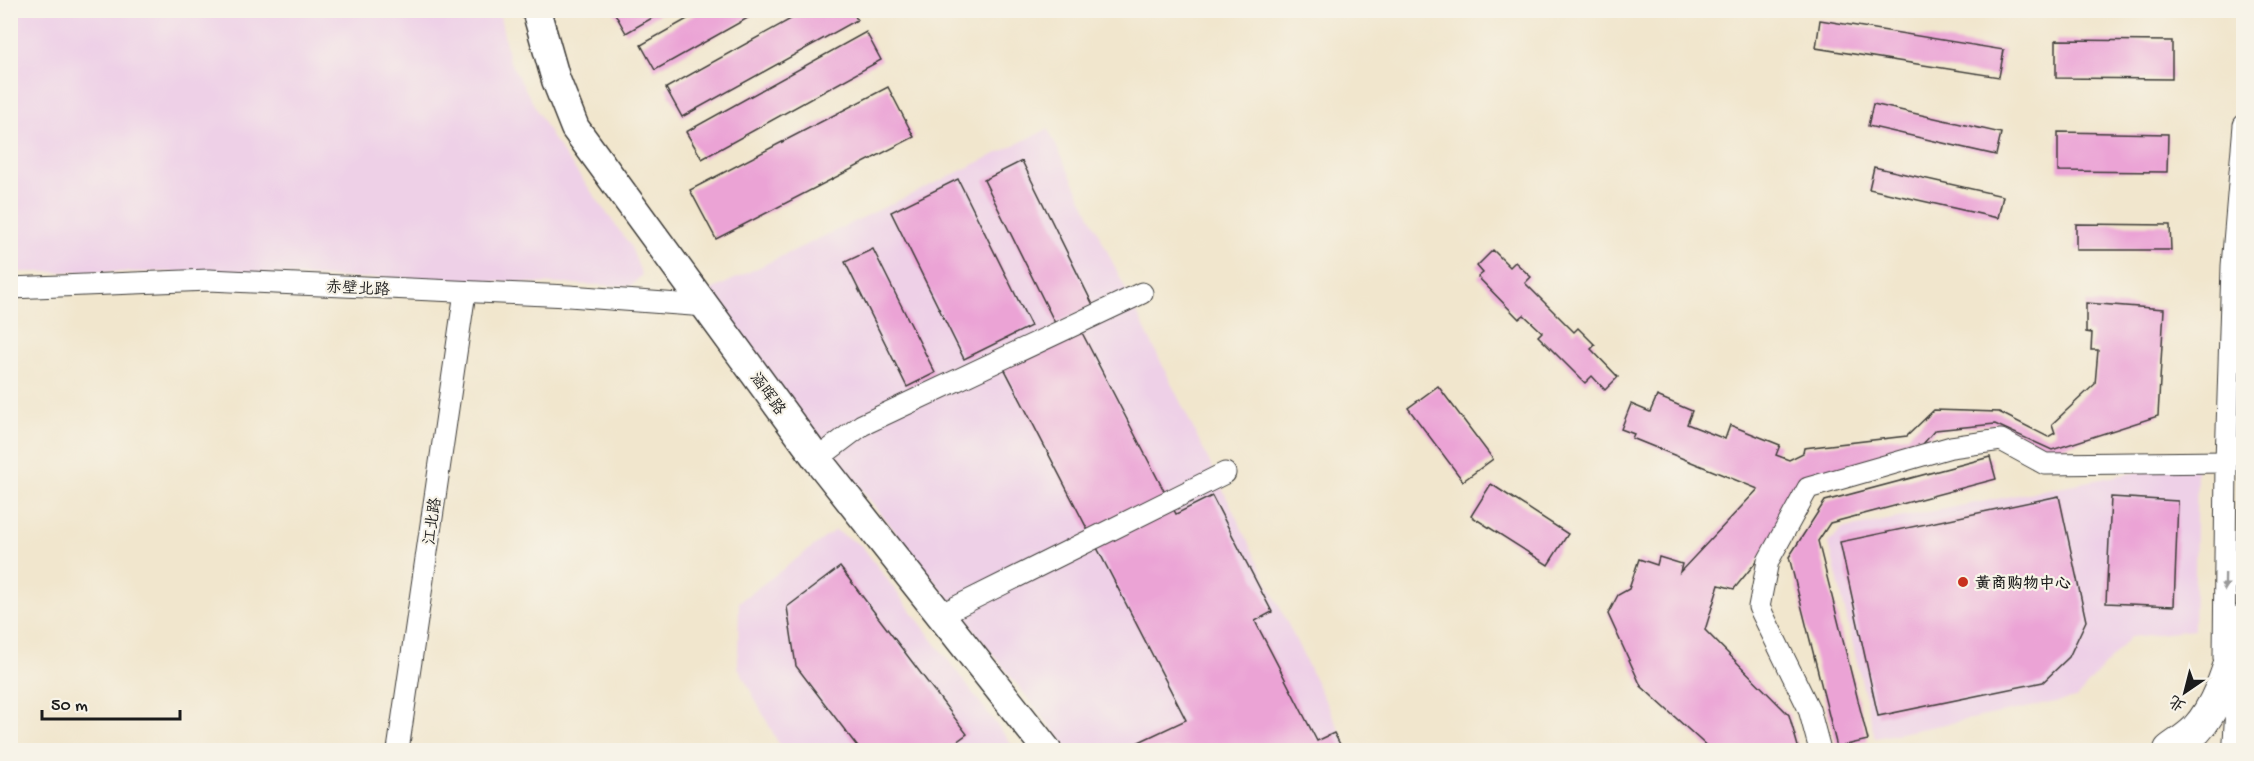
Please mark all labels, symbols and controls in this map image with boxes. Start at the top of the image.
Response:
street label: 赤壁北路 [325,277,390,302]
street label: 涵晖路 [744,369,790,420]
street label: 江北路 [420,496,447,547]
one-way arrow [2220,572,2230,591]
place label: 黄商购物中心 [1975,574,2071,595]
marker: 黄商购物中心 [1956,575,1970,589]
north arrow [2155,662,2215,722]
scale bar [42,683,180,721]
text: 北 [2166,689,2190,715]
text: 50 m [51,696,88,717]

